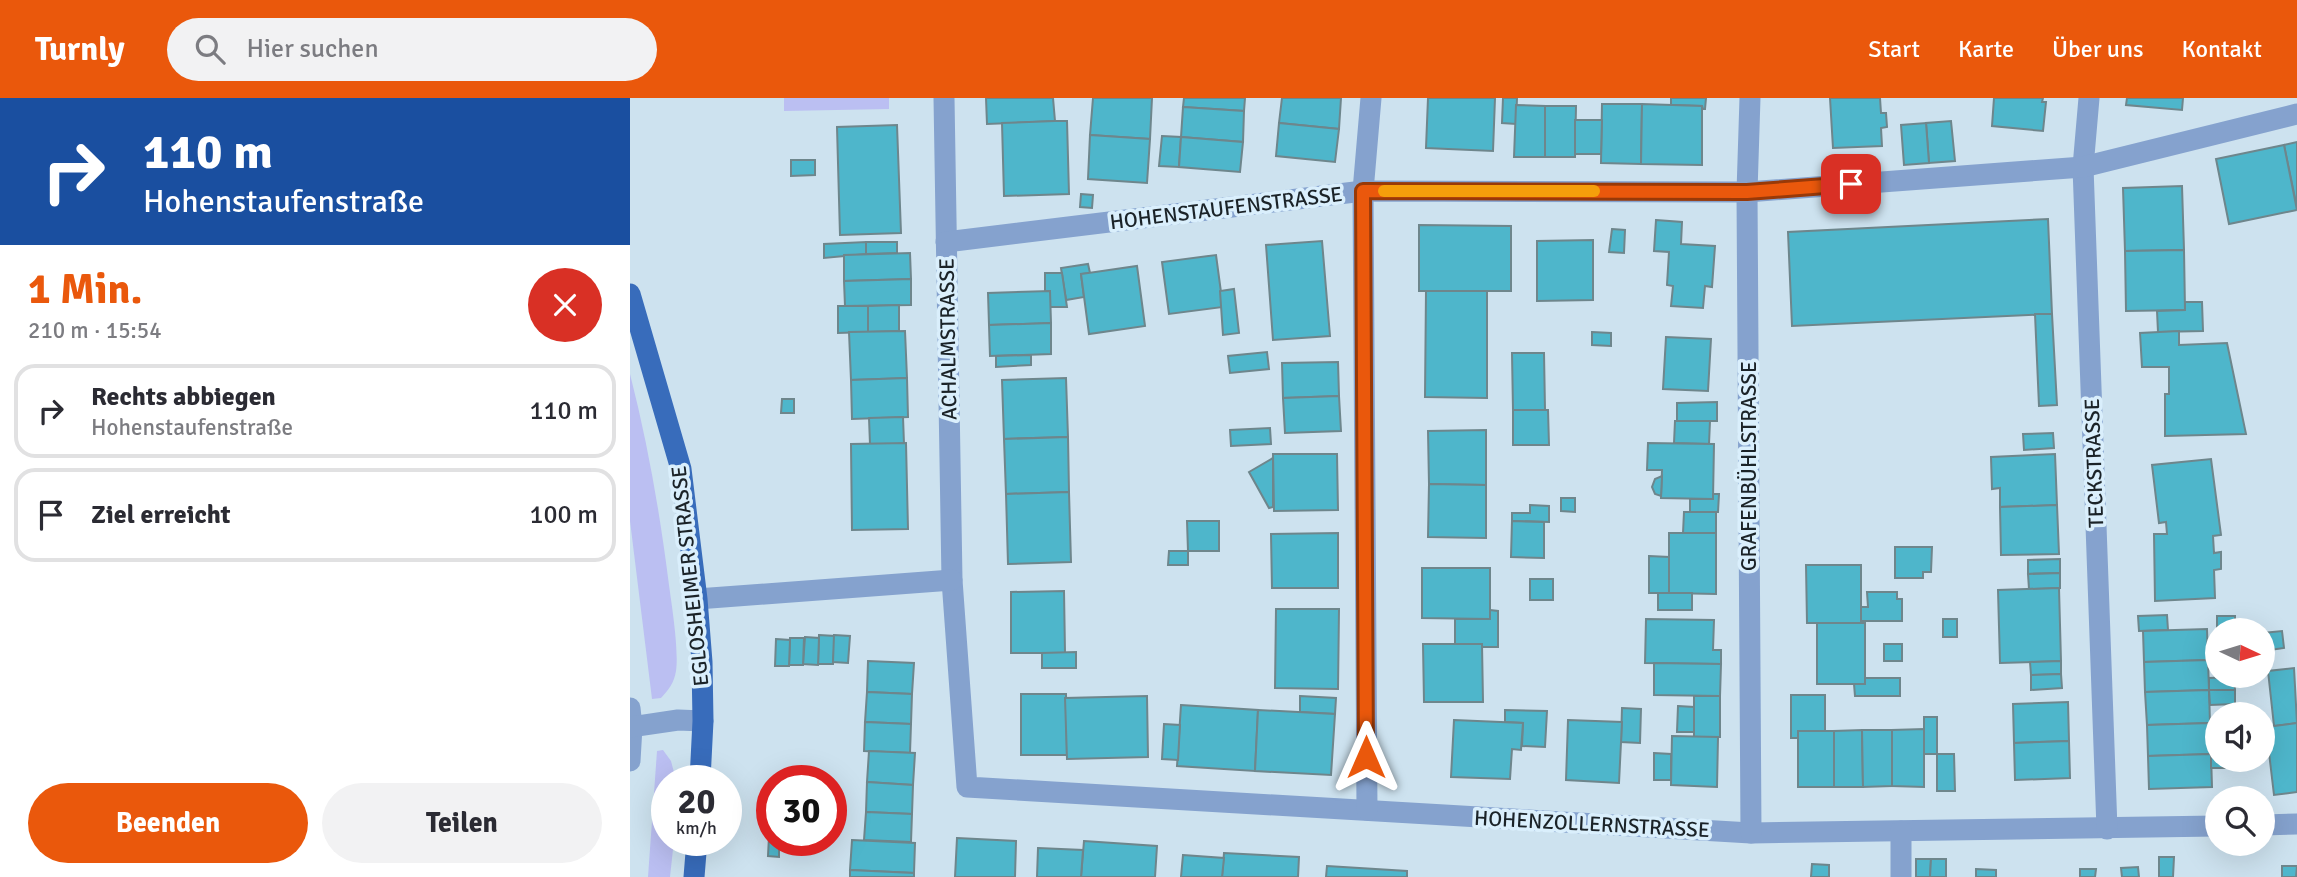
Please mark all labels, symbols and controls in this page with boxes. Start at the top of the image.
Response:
search box [167,18,657,81]
text: Turnly [35,29,125,70]
icon: search [191,30,229,68]
text: Hier suchen [247,33,379,65]
text: Start [1868,34,1920,64]
text: Karte [1958,34,2014,64]
text: Über uns [2052,34,2144,64]
text: Kontakt [2182,34,2262,64]
text: 110 m [143,122,273,182]
icon: right [28,126,119,217]
pin [1821,154,1881,214]
icon: arrive [1832,165,1870,203]
street label: HOHENSTAUFENSTRASSE [1108,181,1344,235]
text: Hohenstaufenstraße [143,182,424,221]
street label: ACHALMSTRASSE [934,258,962,420]
text: 1 Min. [28,264,142,315]
button: close [528,268,602,342]
text: 210 m · 15:54 [28,316,162,345]
street label: GRAFENBÜHLSTRASSE [1736,361,1762,571]
text: Rechts abbiegen [91,381,276,413]
icon: right [32,392,70,430]
text: 110 m [529,395,598,427]
street label: TECKSTRASSE [2079,398,2109,528]
text: Hohenstaufenstraße [91,413,293,442]
street label: EGLOSHEIMER STRASSE [665,464,715,688]
icon: arrive [32,496,70,534]
text: Ziel erreicht [91,499,231,531]
text: 100 m [529,499,598,531]
north arrow [2205,618,2275,688]
map controls [2205,618,2275,856]
button: sound [2205,702,2275,772]
position arrow [1329,720,1403,794]
speed limit sign: 30 [756,765,847,856]
text: 20 [678,780,715,823]
button: Beenden [28,783,308,863]
button: Teilen [322,783,602,863]
button: search [2205,786,2275,856]
street label: HOHENZOLLERNSTRASSE [1474,805,1710,843]
text: km/h [676,817,717,839]

